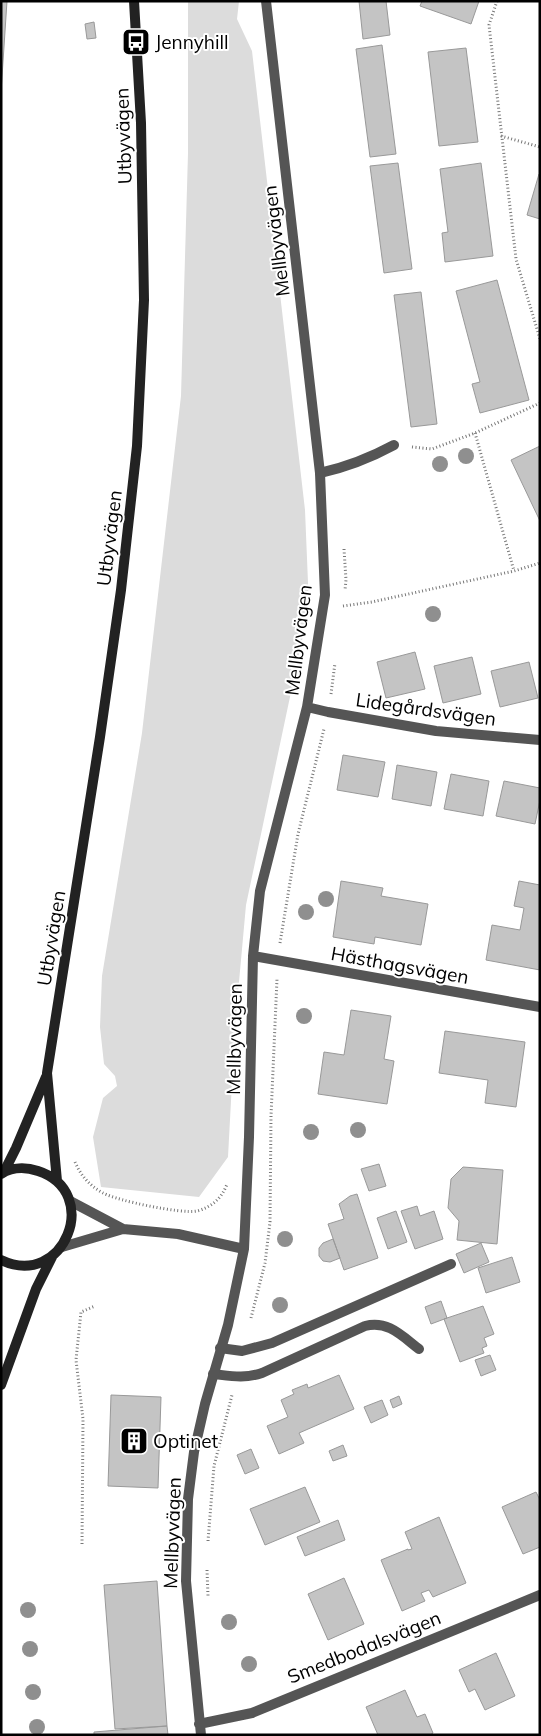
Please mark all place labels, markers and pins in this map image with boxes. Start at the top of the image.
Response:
bus stop icon: Jennyhill [121,27,151,57]
place label: Jennyhill [155,30,229,54]
building icon: Optinet [119,1426,149,1456]
place label: Optinet [153,1429,219,1453]

